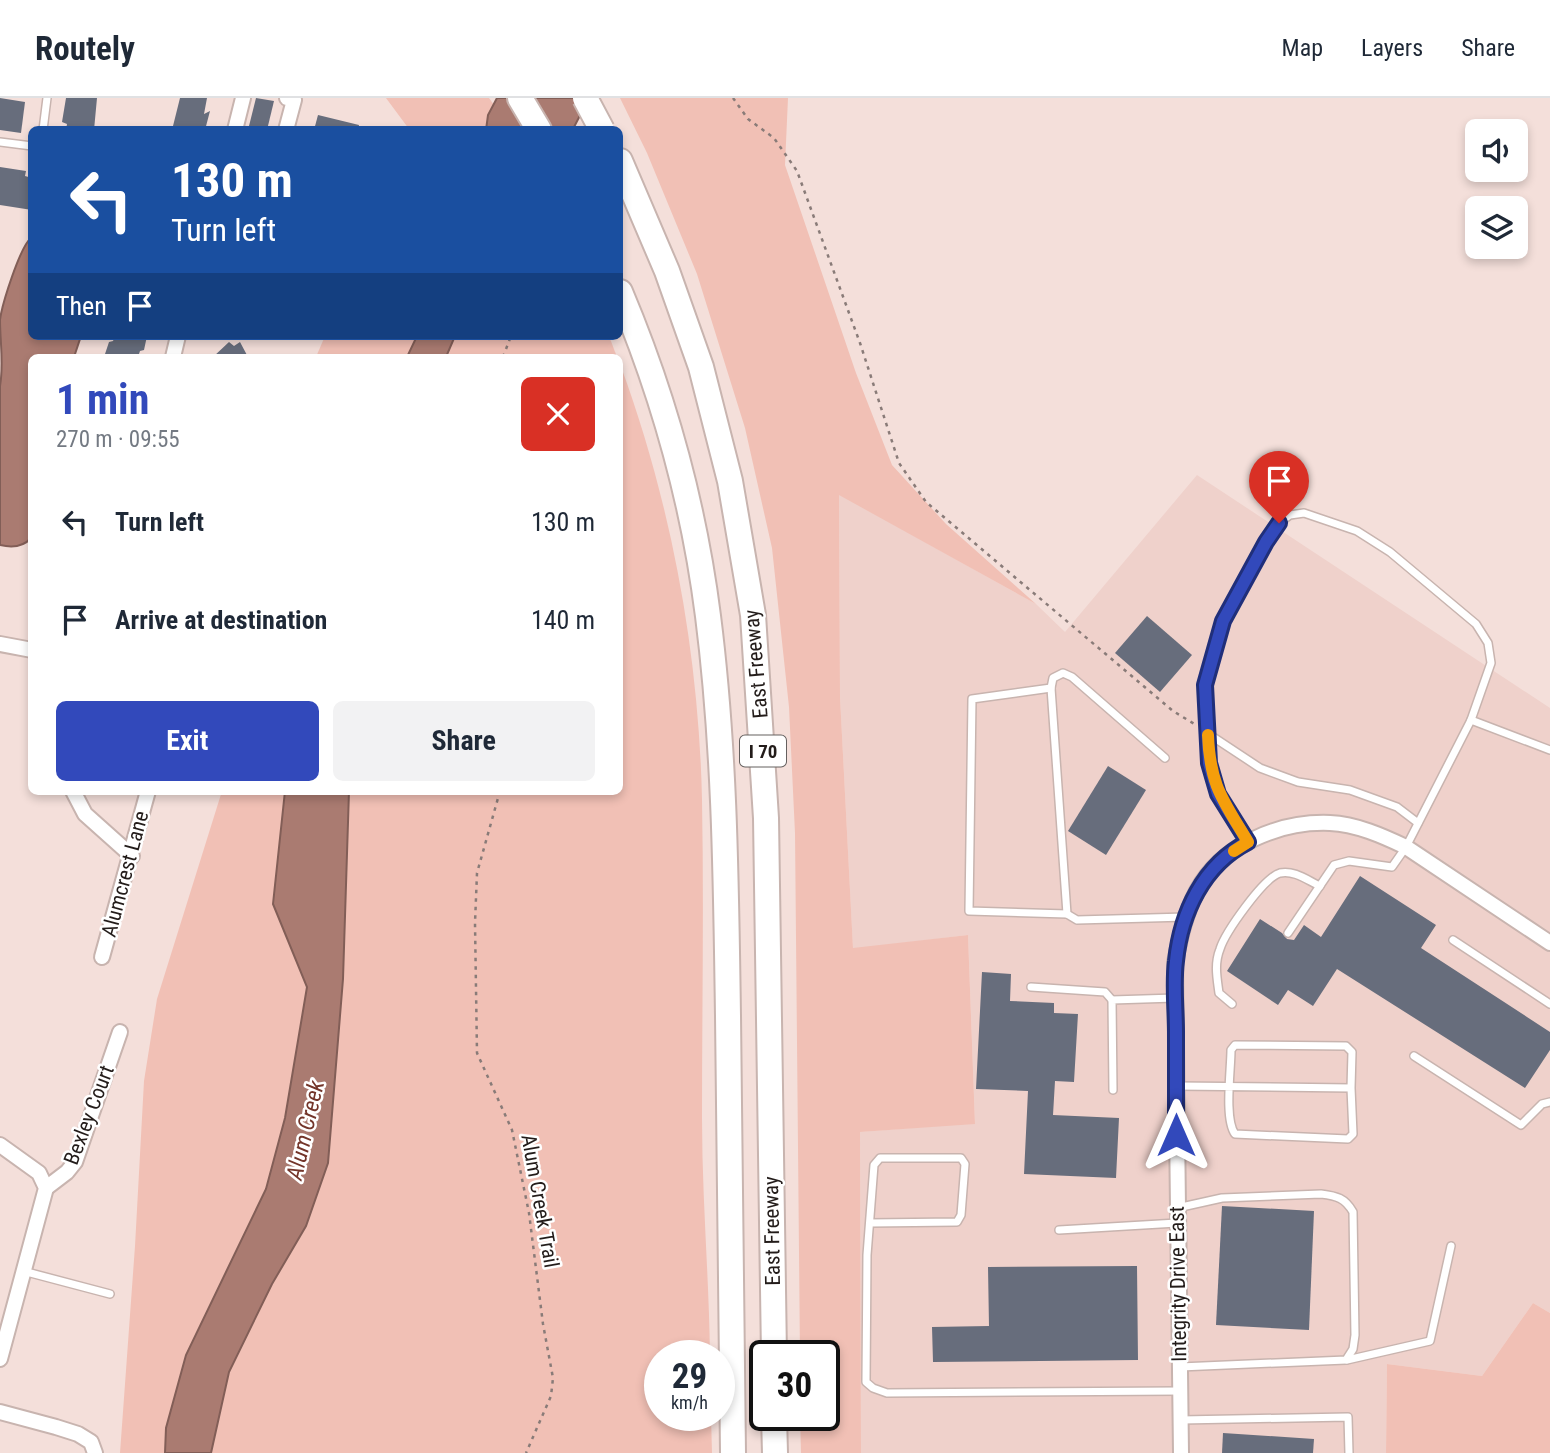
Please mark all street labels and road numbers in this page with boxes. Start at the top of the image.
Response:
street label: East Freeway [739,608,773,719]
road number: I 70 [740,736,786,766]
street label: Alumcrest Lane [97,808,153,940]
street label: Bexley Court [59,1062,119,1168]
street label: Alum Creek Trail [516,1132,564,1270]
street label: East Freeway [759,1176,785,1286]
street label: Integrity Drive East [1165,1206,1191,1362]

